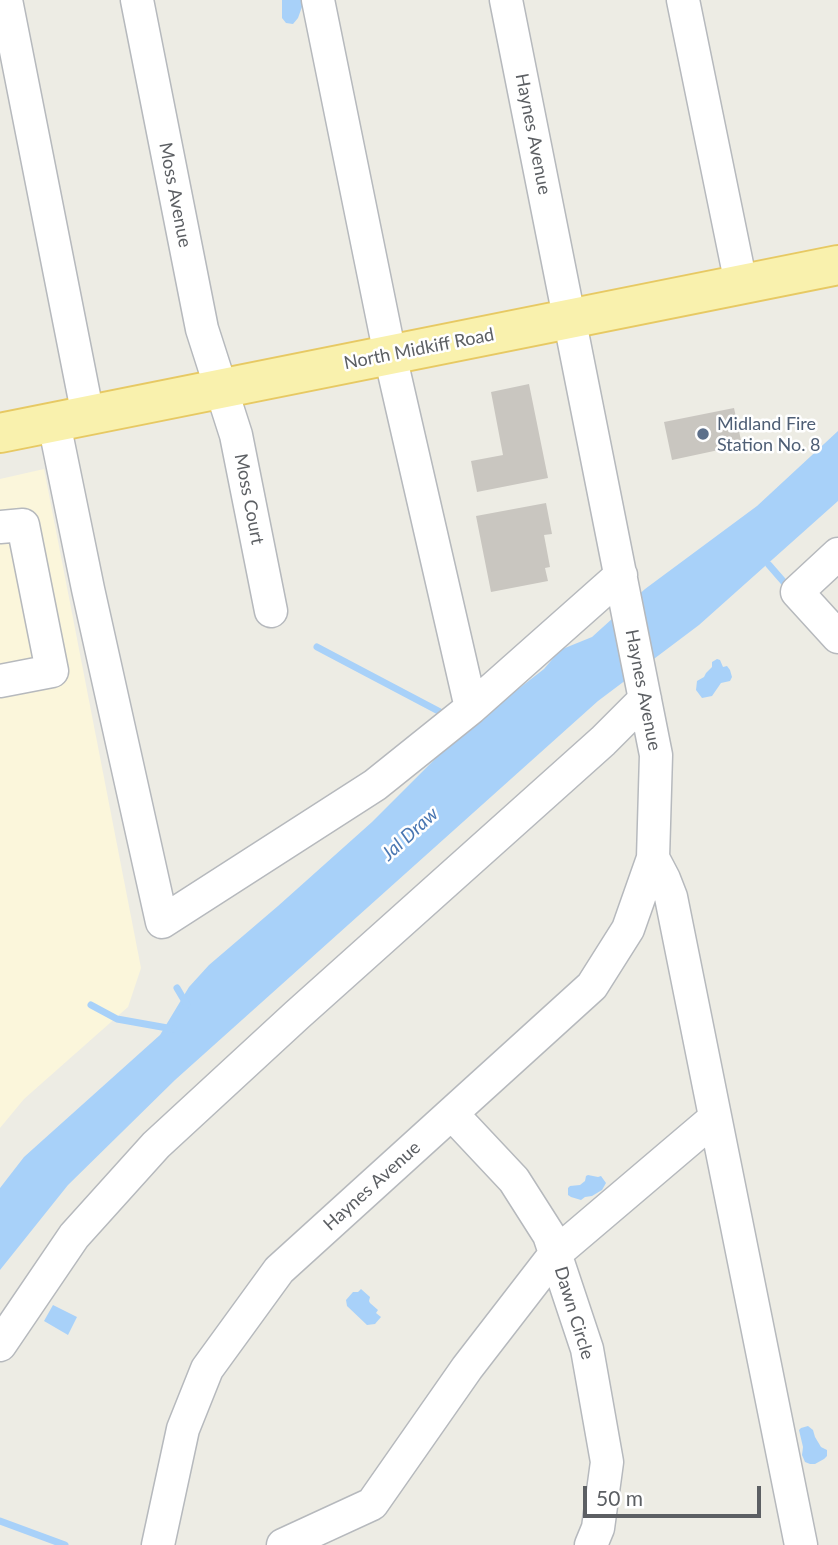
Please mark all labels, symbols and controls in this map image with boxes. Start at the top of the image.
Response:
street label: Haynes Avenue [511,72,555,196]
street label: Moss Avenue [154,141,196,249]
street label: North Midkiff Road [342,324,496,374]
place label: Midland Fire Station No. 8 [717,413,821,456]
marker: Midland Fire Station No. 8 [695,426,711,442]
street label: Moss Court [230,452,268,546]
street label: Haynes Avenue [621,628,665,752]
water label: Jal Draw [377,803,443,865]
street label: Haynes Avenue [319,1137,425,1235]
street label: Dawn Circle [550,1264,598,1362]
scale bar [586,1472,764,1516]
text: 50 m [596,1485,643,1510]

